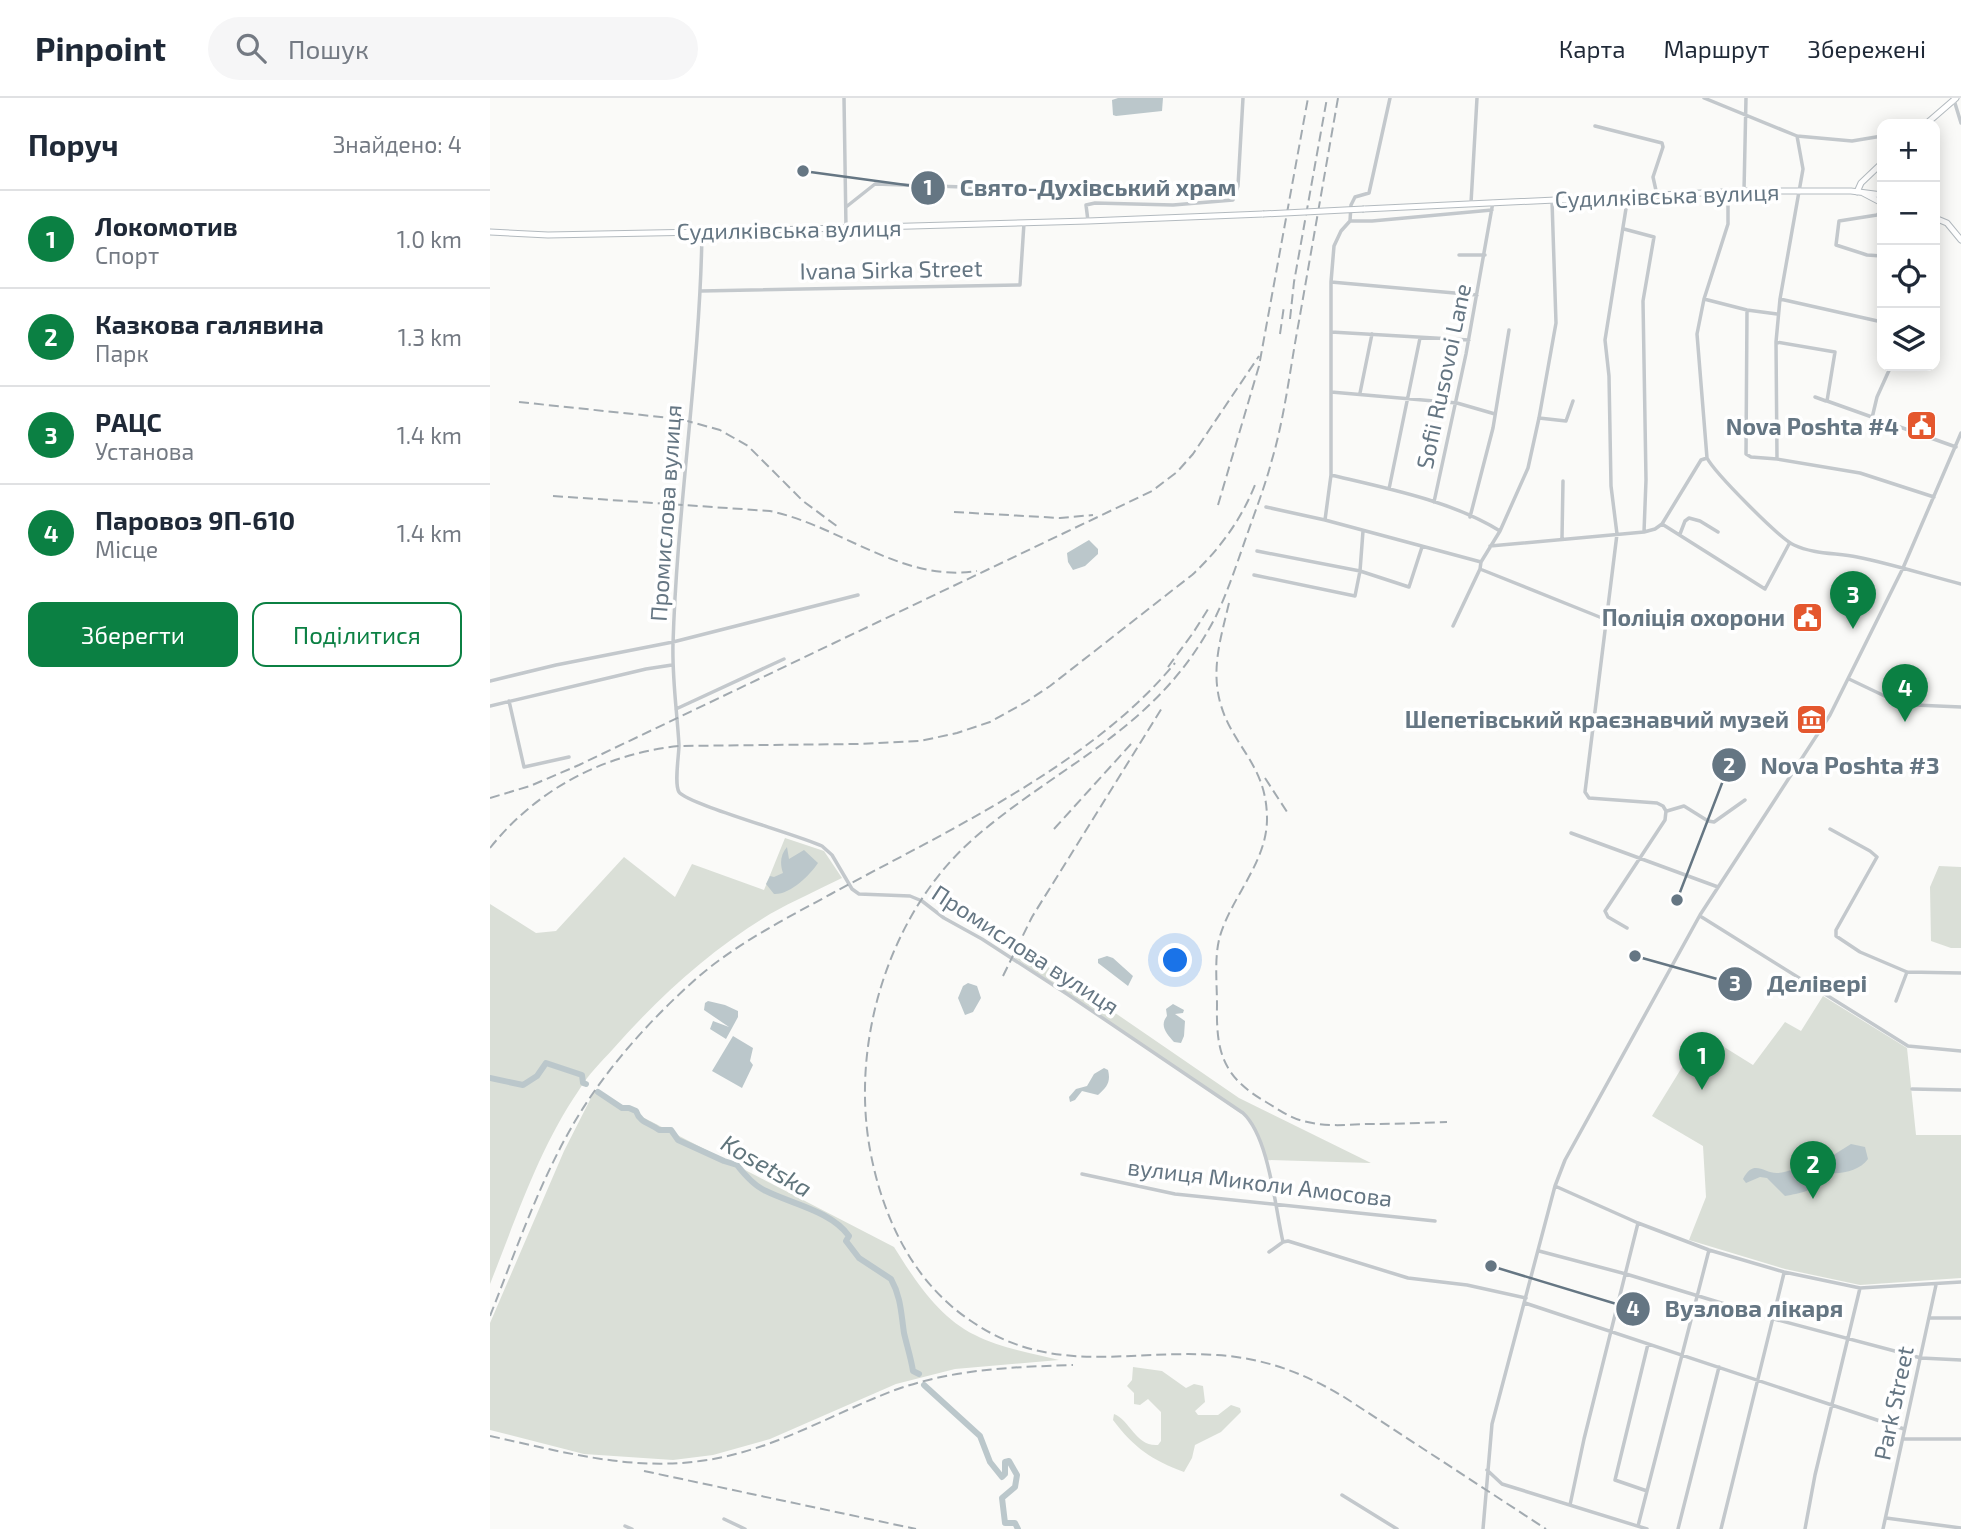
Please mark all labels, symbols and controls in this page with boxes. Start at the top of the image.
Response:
search box [208,17,698,80]
text: Pinpoint [35,28,166,68]
icon: search [232,29,270,67]
text: Пошук [288,33,369,64]
text: Карта [1559,34,1625,63]
text: Маршрут [1663,34,1769,63]
text: Збережені [1807,34,1926,63]
map controls [1877,119,1940,371]
button: + [1877,119,1940,182]
text: Поруч [28,126,118,162]
text: Знайдено: 4 [333,130,462,158]
callout: Свято-Духівський храм [910,165,1250,210]
text: Свято-Духівський храм [960,172,1236,201]
text: 1 [923,174,933,199]
street label: Судилківська вулиця [1554,177,1780,214]
button: − [1877,182,1940,245]
text: Локомотив [95,210,238,241]
street label: Судилківська вулиця [676,213,902,246]
text: 1 [46,225,56,253]
text: 1.0 km [397,225,462,253]
text: Спорт [95,241,159,269]
button: locate [1877,245,1940,308]
street label: Ivana Sirka Street [799,253,983,285]
street label: Sofii Rusovoi Lane [1410,281,1476,471]
text: Казкова галявина [95,308,324,339]
button: layers [1877,308,1940,371]
text: 2 [44,323,58,351]
text: 1.3 km [398,323,462,351]
text: Парк [95,339,149,367]
street label: Промислова вулиця [643,404,688,622]
text: РАЦС [95,406,162,437]
public building icon: Nova Poshta #4 [1905,409,1939,443]
place label: Nova Poshta #4 [1726,412,1899,440]
text: 3 [44,421,58,449]
text: 1.4 km [397,421,462,449]
text: Установа [95,437,194,465]
text: Паровоз 9П-610 [95,504,295,535]
text: 4 [44,519,58,547]
text: 1.4 km [397,519,462,547]
text: Місце [95,535,158,563]
pin: 3 [1830,571,1876,629]
public building icon: Поліція охорони [1791,600,1825,634]
button: Зберегти [28,602,238,667]
button: Поділитися [252,602,462,667]
place label: Поліція охорони [1602,603,1785,631]
pin: 4 [1882,664,1928,722]
museum icon: Шепетівський краєзнавчий музей [1795,702,1829,736]
place label: Шепетівський краєзнавчий музей [1405,705,1789,733]
callout: Nova Poshta #3 [1712,743,1954,788]
text: Nova Poshta #3 [1760,750,1940,779]
text: 2 [1723,752,1735,777]
street label: Промислова вулиця [927,878,1125,1021]
your location [1158,943,1192,977]
callout: Делівері [1717,961,1881,1006]
text: Делівері [1767,968,1867,997]
text: 3 [1729,970,1741,995]
pin: 1 [1679,1032,1725,1090]
water label: Kosetska [717,1128,817,1202]
pin: 2 [1790,1141,1836,1199]
street label: вулиця Миколи Амосова [1126,1152,1394,1213]
callout: Вузлова лікаря [1615,1286,1857,1331]
text: Вузлова лікаря [1665,1293,1843,1322]
text: 4 [1626,1295,1640,1320]
street label: Park Street [1867,1343,1919,1463]

